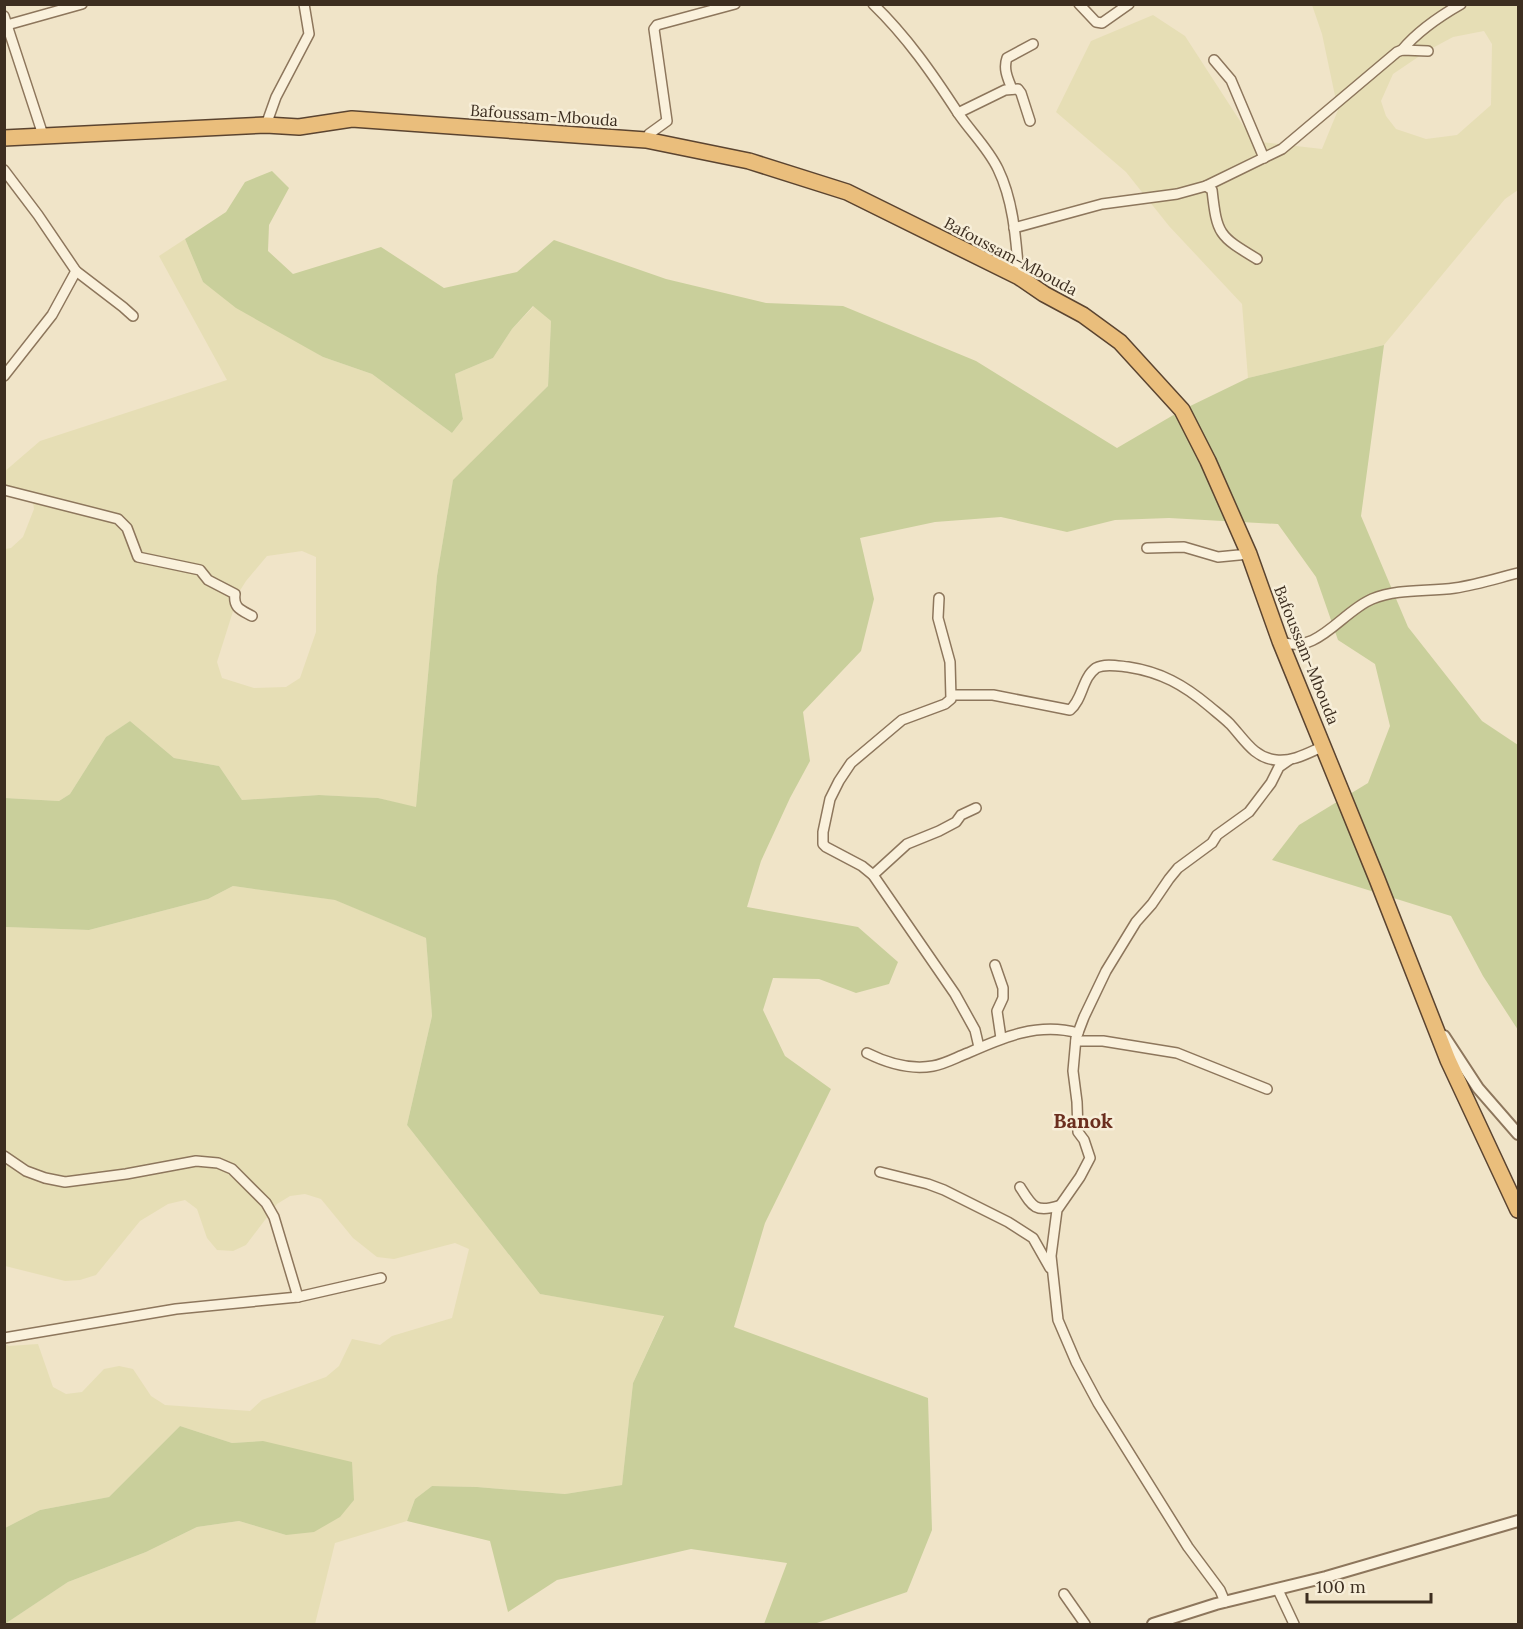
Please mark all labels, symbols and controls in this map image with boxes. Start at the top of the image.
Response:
street label: Bafoussam-Mbouda [469,100,619,130]
street label: Bafoussam-Mbouda [941,212,1081,300]
street label: Bafoussam-Mbouda [1270,583,1344,727]
district label: Banok [1053,1108,1113,1133]
scale bar [1307,1566,1432,1604]
text: 100 m [1316,1575,1366,1598]

